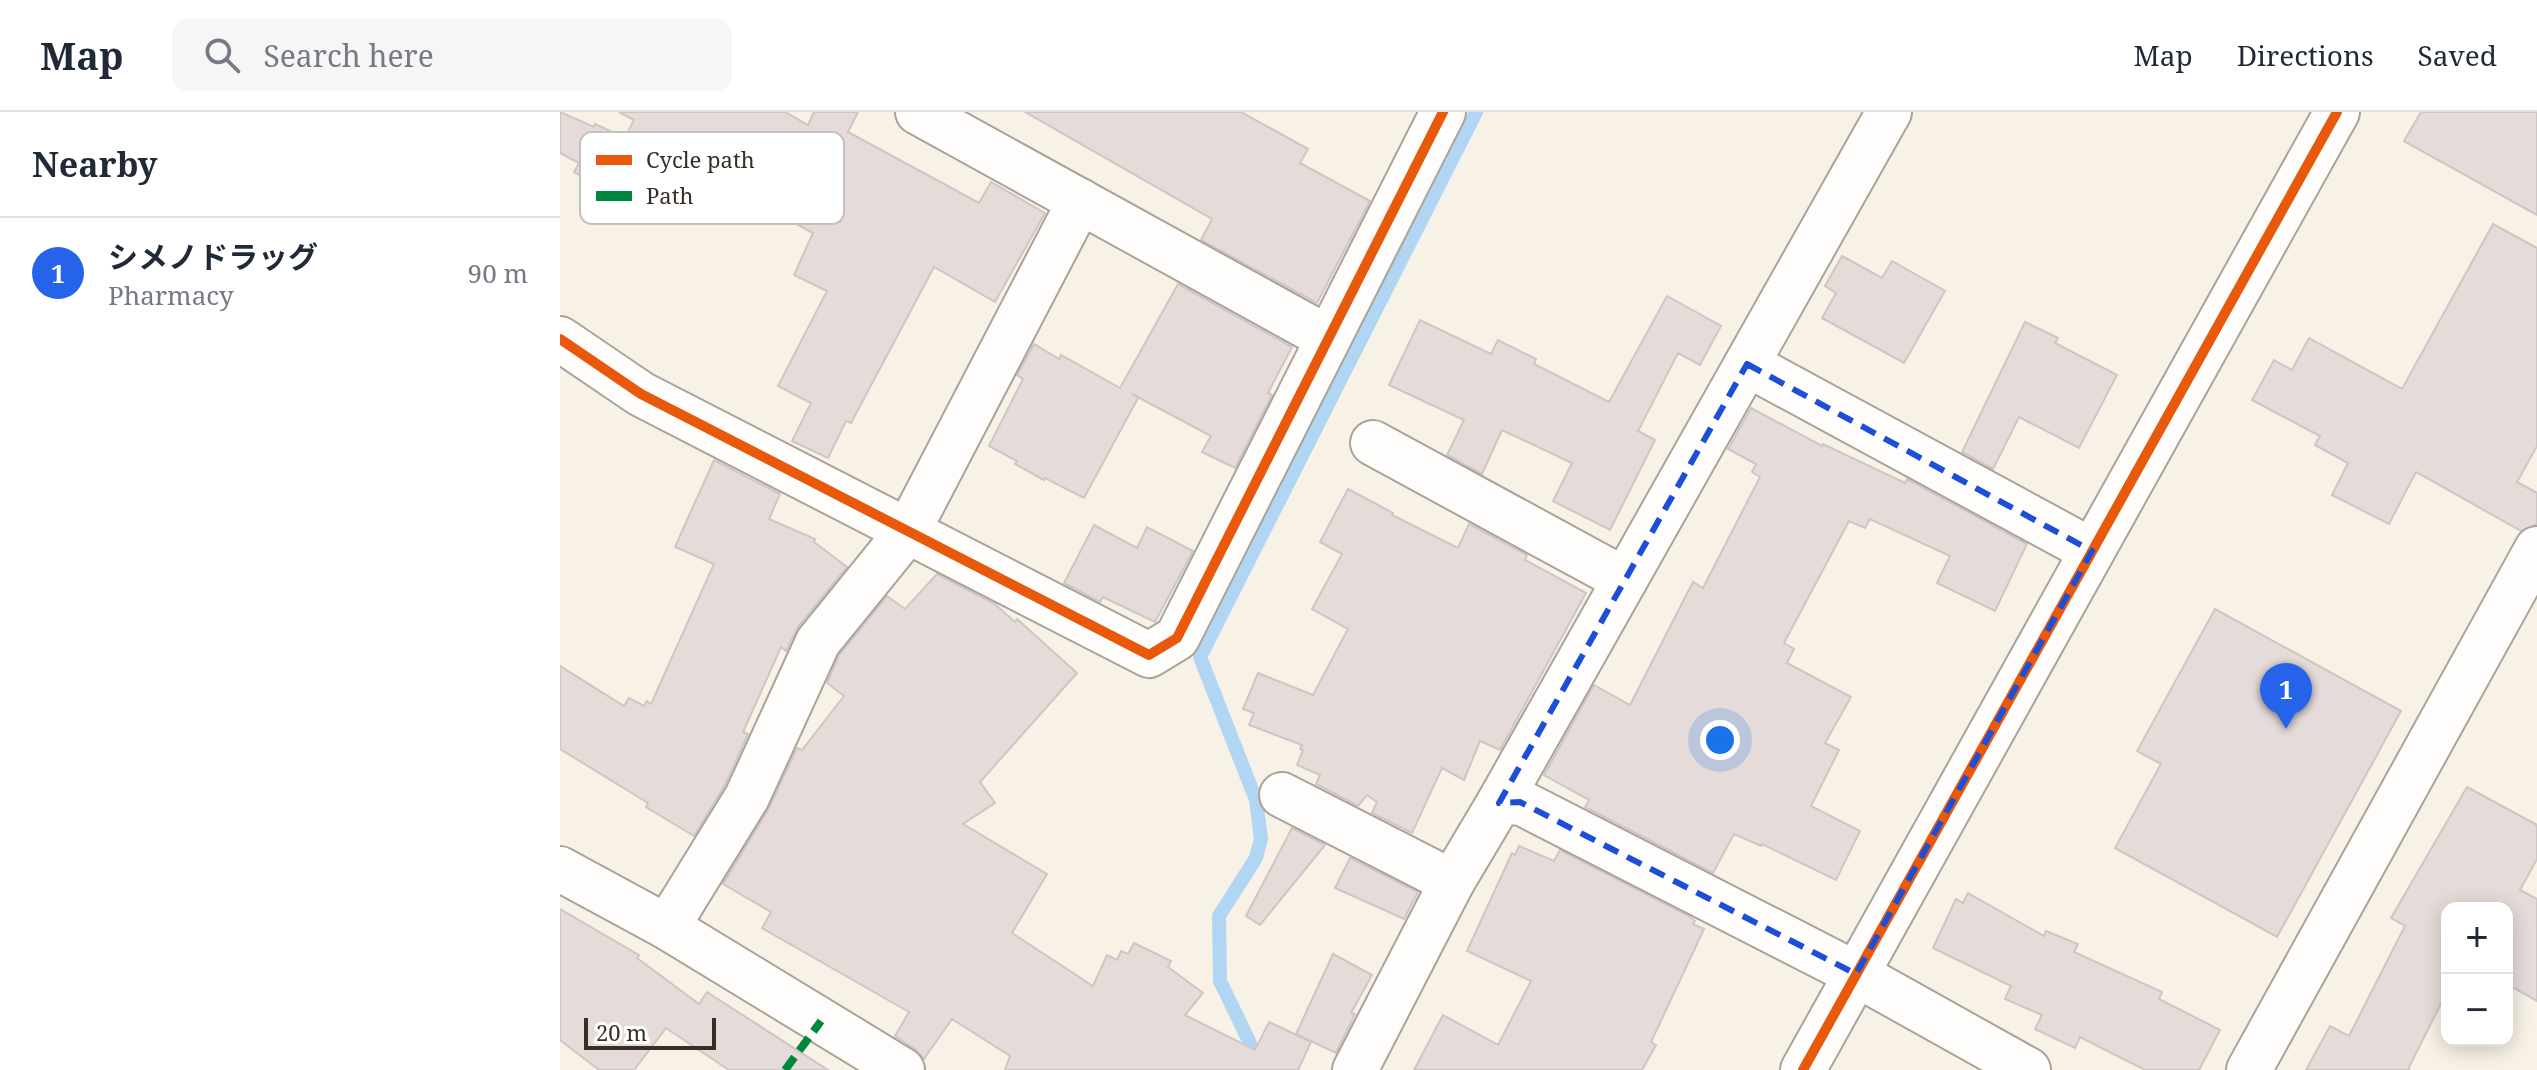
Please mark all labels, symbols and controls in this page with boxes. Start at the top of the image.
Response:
search box [172,19,732,91]
text: Map [40,29,124,81]
icon: search [200,33,244,77]
text: Search here [264,35,434,76]
text: Map [2133,36,2193,74]
text: Directions [2237,36,2374,74]
text: Saved [2418,36,2497,74]
legend [580,132,844,224]
text: Nearby [32,141,158,187]
text: Cycle path [646,144,755,174]
text: Path [646,180,693,210]
text: シメノドラッグ [108,236,318,277]
text: 1 [51,255,65,291]
text: 90 m [468,255,528,291]
text: Pharmacy [108,277,234,313]
pin: 1 [2260,663,2312,729]
your location [1700,720,1740,760]
map controls [2441,902,2513,1046]
button: + [2441,902,2513,974]
button: − [2441,974,2513,1046]
scale bar [584,1014,716,1050]
text: 20 m [596,1017,647,1047]

